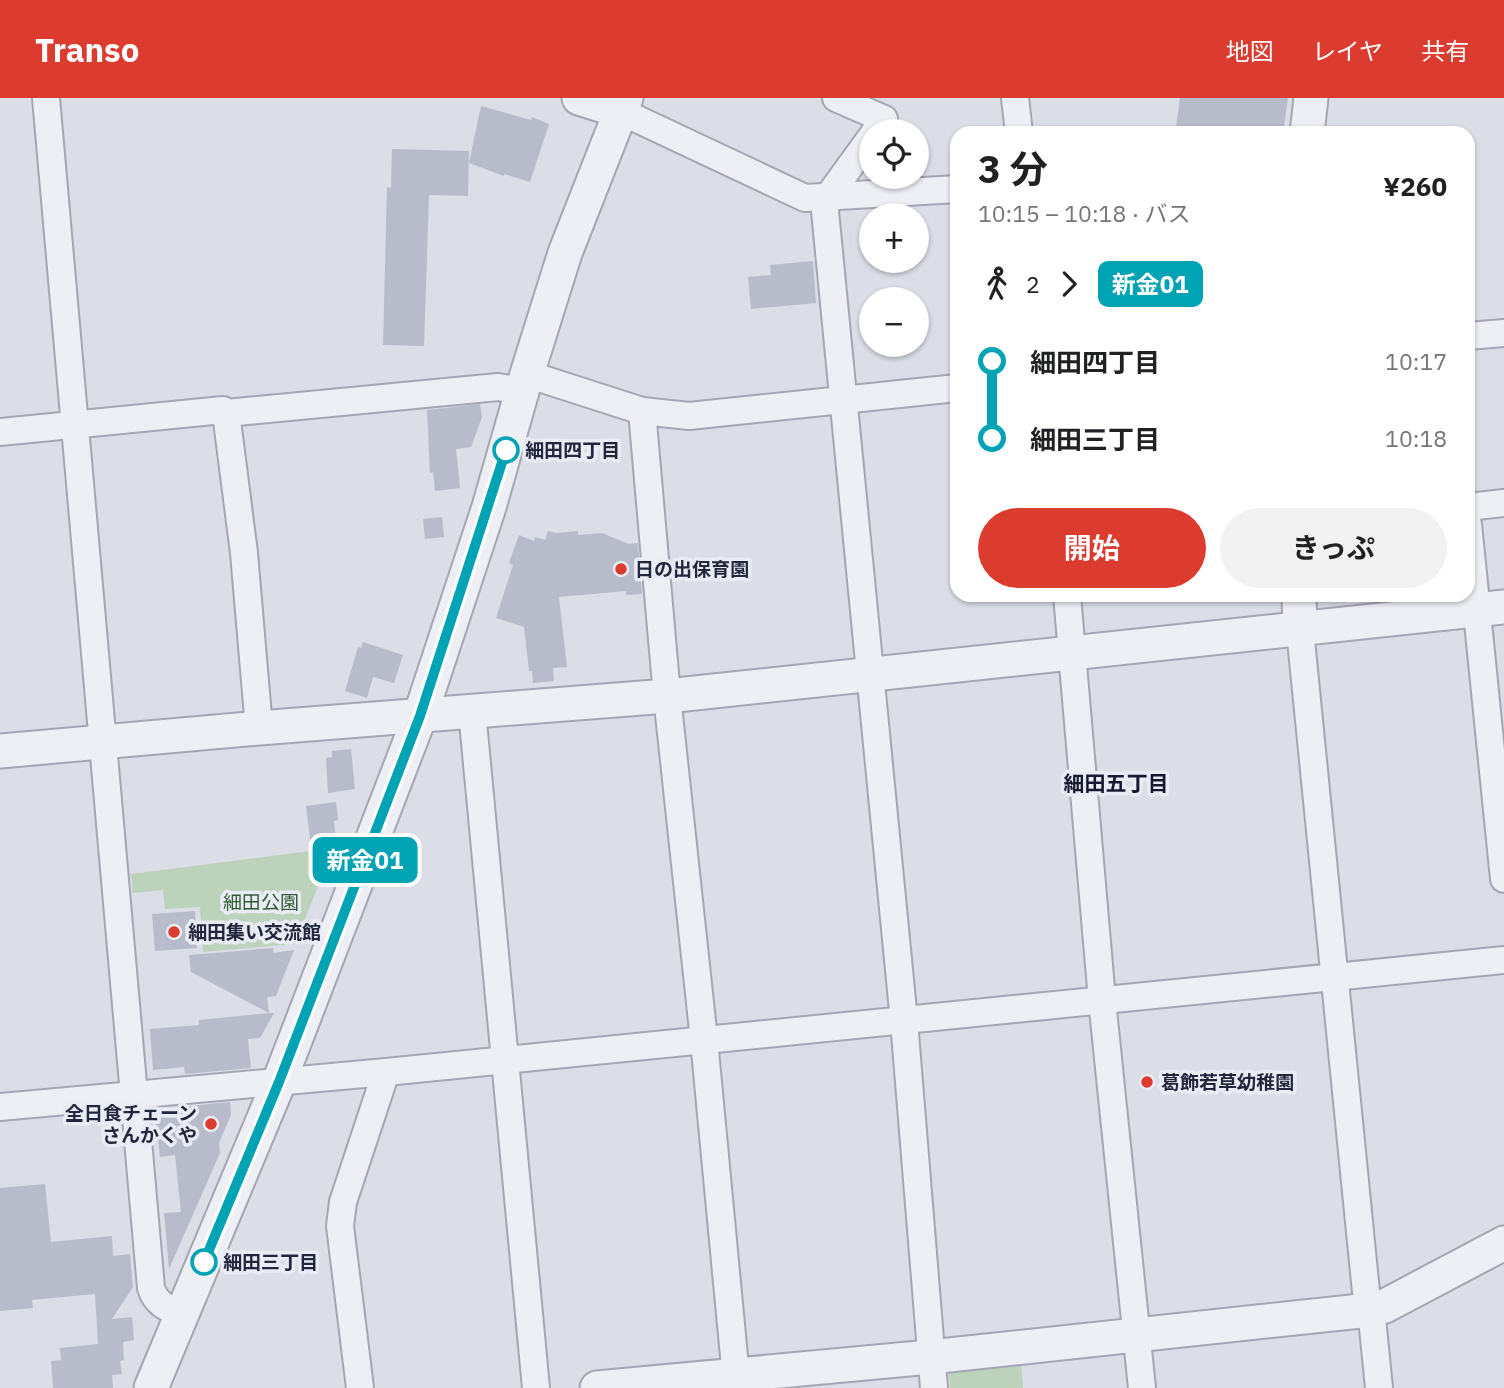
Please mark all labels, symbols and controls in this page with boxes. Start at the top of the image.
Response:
text: Transo [35,28,139,71]
text: 地図 [1226,35,1274,67]
text: レイヤ [1312,35,1383,67]
text: 共有 [1421,35,1469,67]
map controls [859,119,929,357]
button: locate [859,119,929,189]
text: 3 分 [978,144,1048,193]
text: ¥260 [1383,169,1447,203]
text: 10:15 – 10:18 · バス [978,198,1191,228]
button: + [859,203,929,273]
icon: walk [978,265,1016,303]
icon: forward [1050,265,1088,303]
text: 新金01 [1112,268,1189,300]
text: 2 [1026,269,1040,299]
button: − [859,287,929,357]
text: 細田四丁目 [1030,345,1160,379]
text: 10:17 [1385,346,1447,376]
text: 細田三丁目 [1030,422,1160,456]
text: 10:18 [1385,423,1447,453]
marker: 細田四丁目 [493,437,519,463]
place label: 細田四丁目 [525,438,620,462]
button: 開始 [978,508,1206,588]
button: きっぷ [1220,508,1447,588]
place label: 日の出保育園 [635,557,749,581]
marker: 日の出保育園 [613,561,629,577]
district label: 細田五丁目 [1064,769,1169,797]
line badge: 新金01 [316,837,414,883]
text: 新金01 [327,844,403,876]
park label: 細田公園 [223,890,299,914]
place label: 細田集い交流館 [188,920,321,944]
marker: 細田集い交流館 [166,924,182,940]
place label: 葛飾若草幼稚園 [1161,1070,1294,1094]
marker: 葛飾若草幼稚園 [1139,1074,1155,1090]
place label: 全日食チェーン さんかくや [65,1101,197,1147]
marker: 全日食チェーン さんかくや [203,1116,219,1132]
marker: 細田三丁目 [191,1249,217,1275]
place label: 細田三丁目 [223,1250,318,1274]

